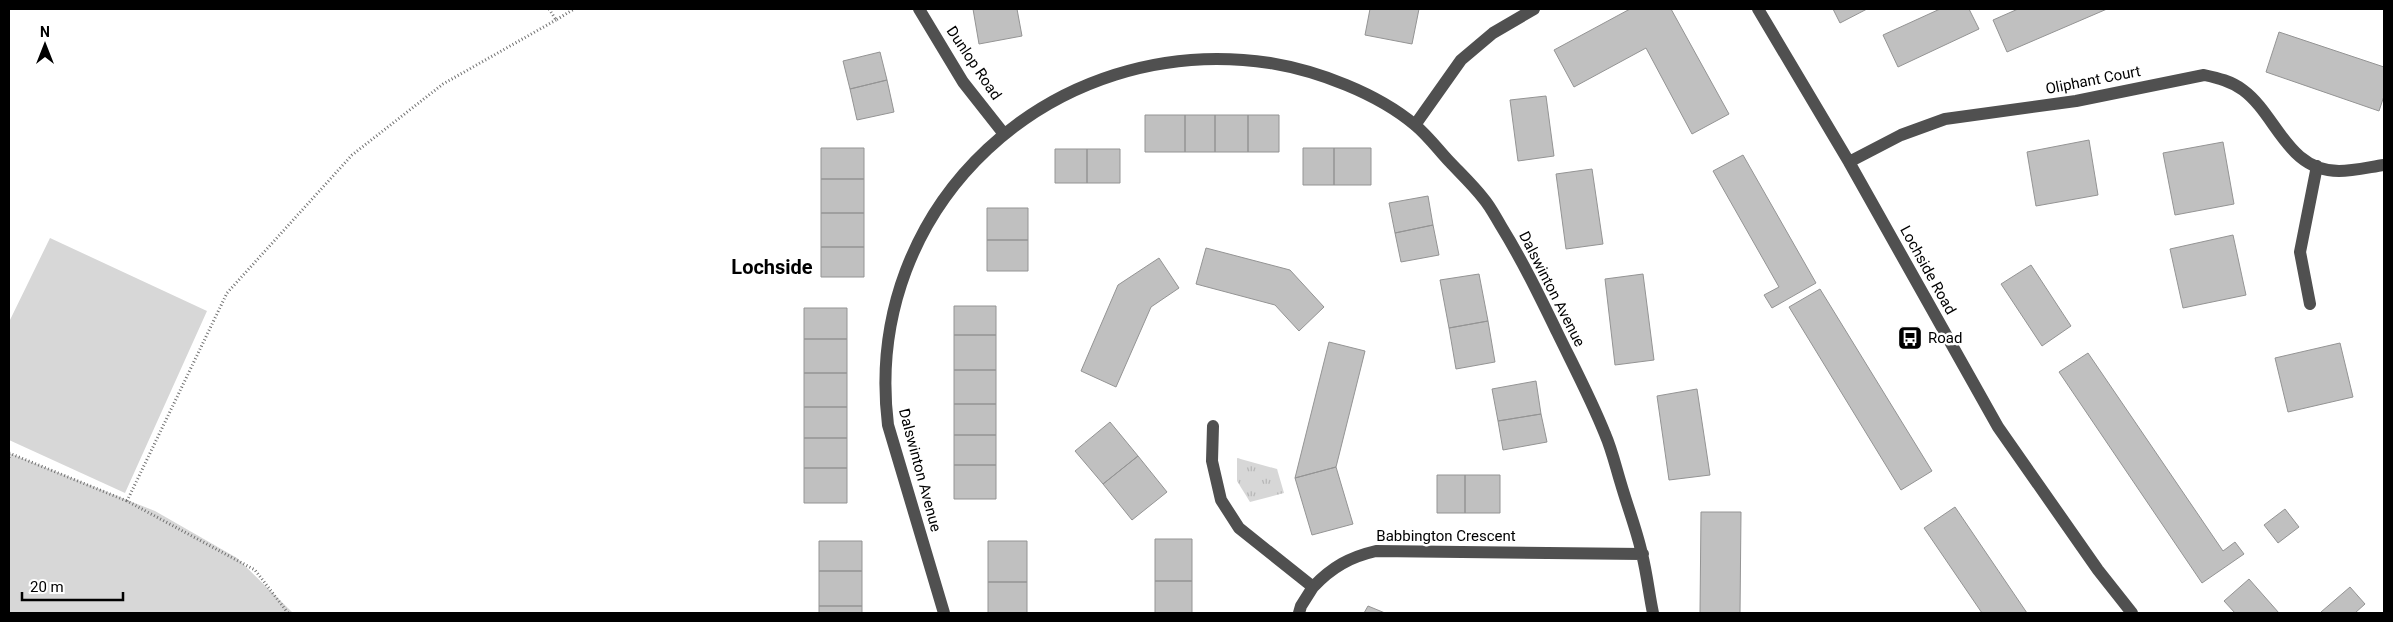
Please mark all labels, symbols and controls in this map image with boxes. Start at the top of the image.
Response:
north arrow [20,20,70,70]
street label: Dunlop Road [943,23,1005,103]
text: N [40,24,50,40]
street label: Oliphant Court [2044,62,2142,98]
street label: Lochside Road [1896,222,1960,318]
street label: Dalswinton Avenue [1515,228,1589,350]
district label: Lochside [731,255,813,279]
bus stop icon: Road [1897,325,1923,351]
place label: Road [1928,329,1962,347]
street label: Dalswinton Avenue [895,406,945,534]
street label: Babbington Crescent [1376,527,1516,545]
scale bar [22,570,124,602]
text: 20 m [30,578,64,596]

